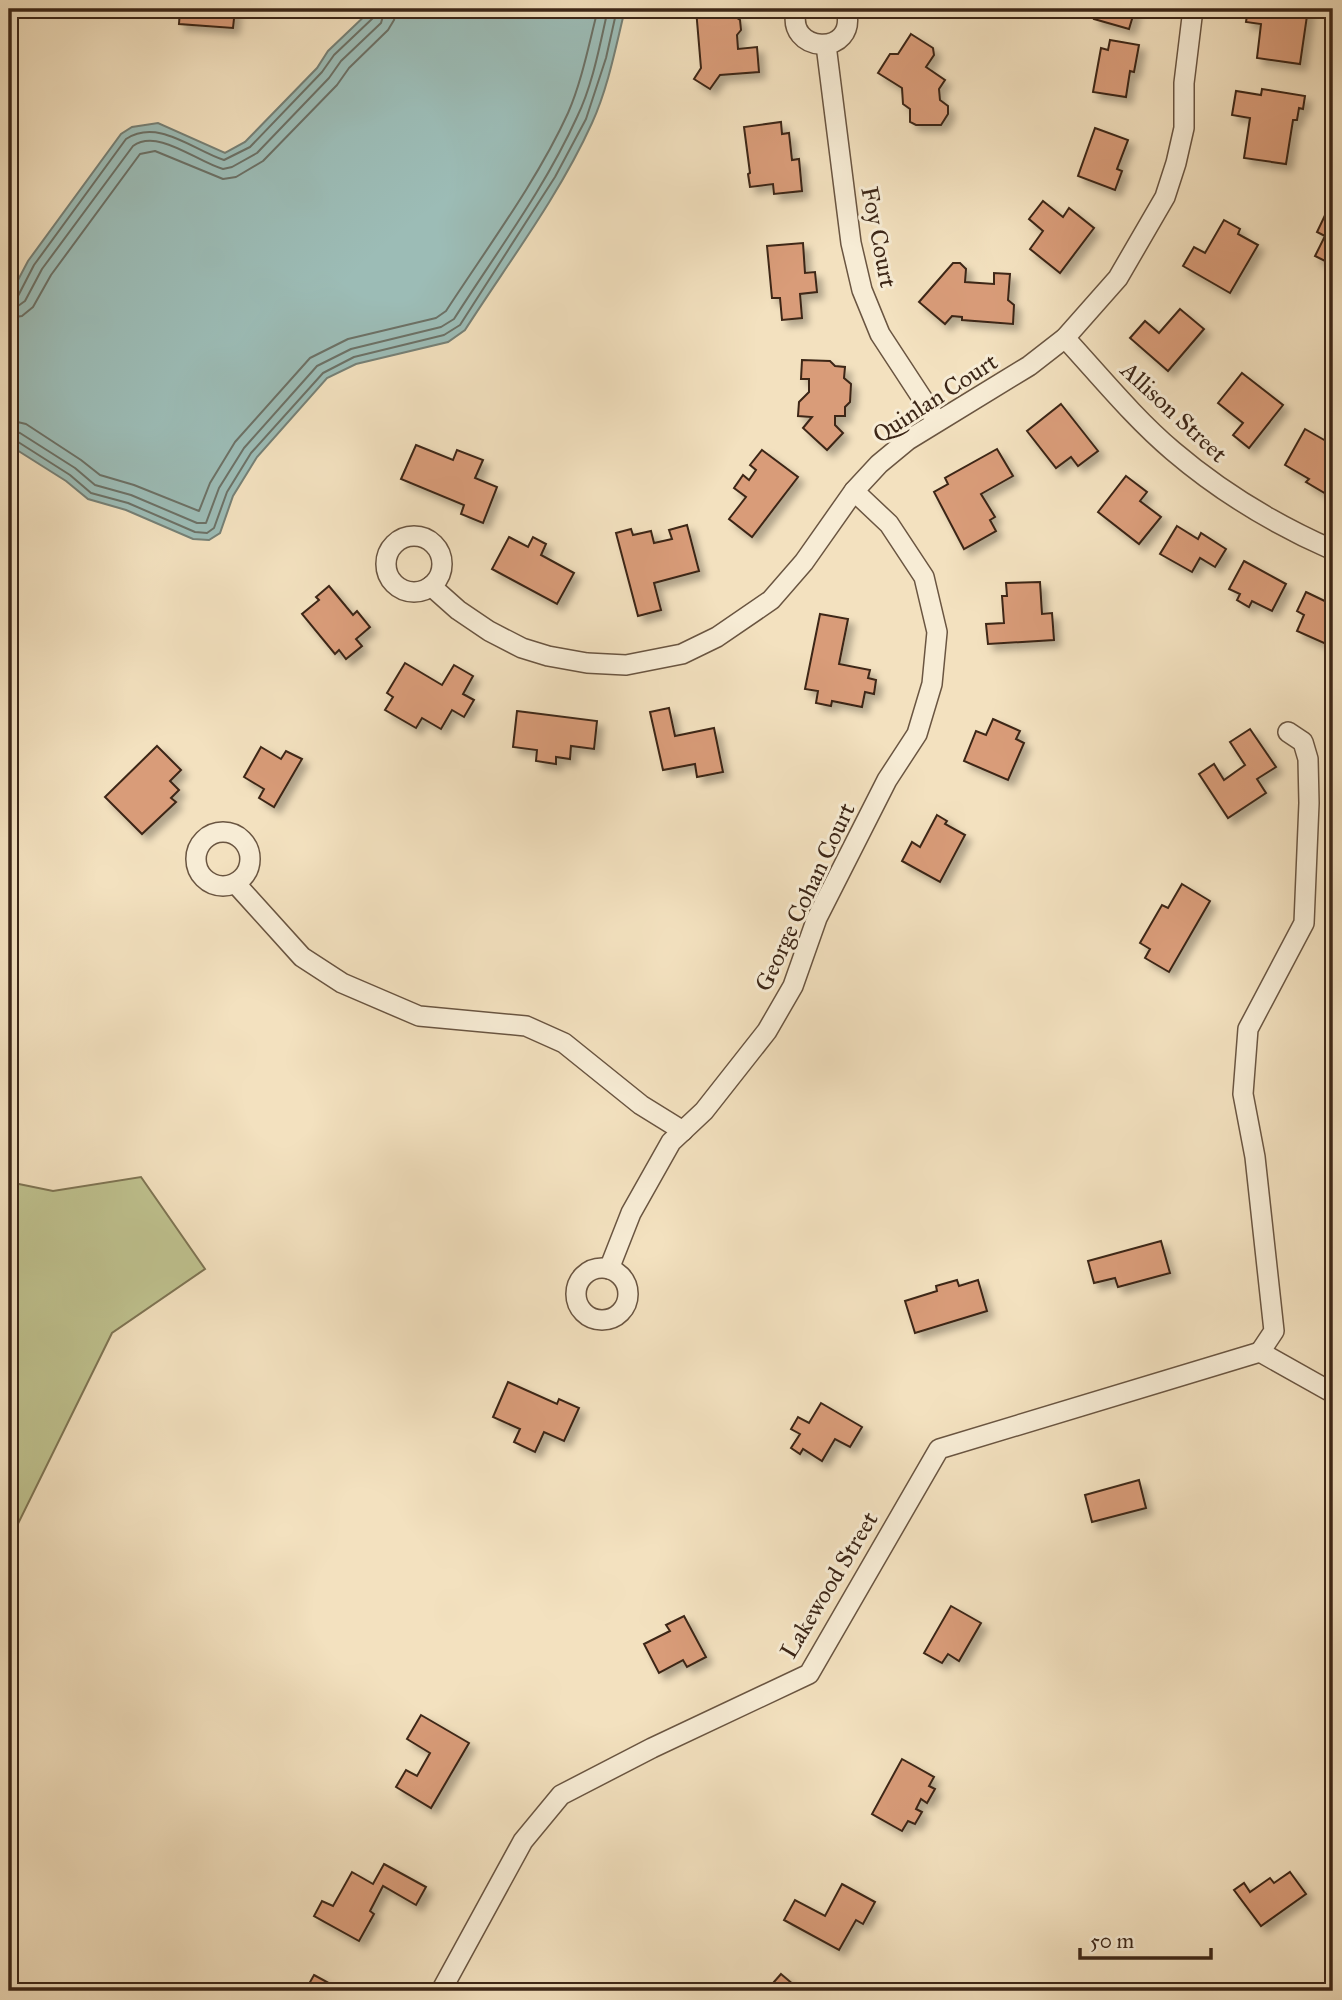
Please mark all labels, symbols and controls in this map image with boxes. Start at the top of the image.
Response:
street label: Foy Court [854,184,904,291]
street label: Quinlan Court [867,346,1004,450]
street label: Allison Street [1114,354,1234,469]
street label: George Cohan Court [748,798,862,996]
street label: Lakewood Street [773,1506,885,1664]
scale bar [1080,1916,1211,1960]
text: 50 m [1090,1928,1135,1954]

